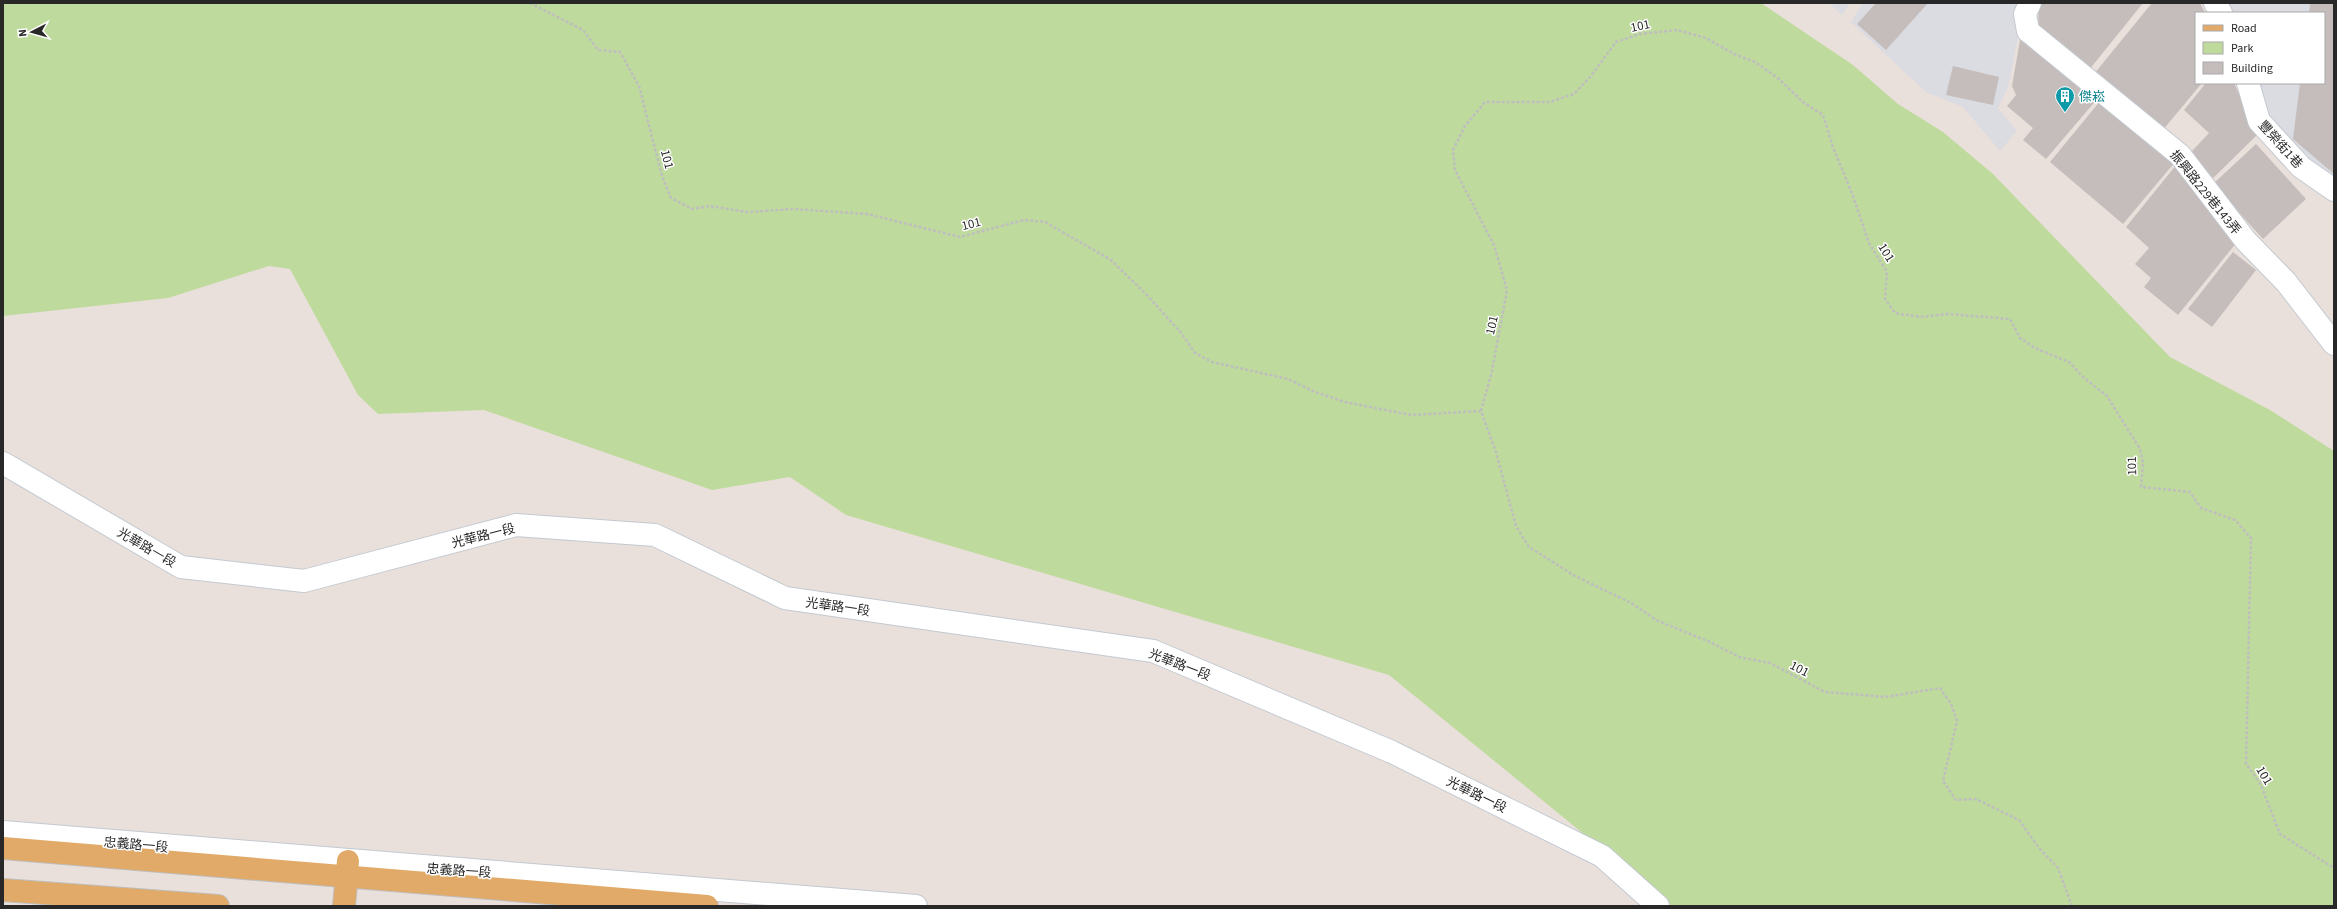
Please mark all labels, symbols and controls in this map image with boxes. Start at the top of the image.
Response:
north arrow [12,12,52,52]
legend [2195,12,2325,84]
street label: 101 [1629,15,1652,37]
text: Road [2231,20,2257,37]
text: N [15,29,30,37]
text: Park [2231,40,2253,57]
text: Building [2231,60,2273,77]
building icon: 傑崧 [2054,85,2076,113]
place label: 傑崧 [2079,88,2105,106]
street label: 豐榮街1巷 [2254,117,2307,172]
street label: 振興路229巷143弄 [2166,147,2245,239]
street label: 101 [656,148,678,171]
street label: 101 [960,213,983,235]
street label: 101 [1873,240,1899,266]
street label: 101 [1481,314,1503,337]
street label: 101 [2123,456,2141,476]
street label: 光華路一段 [450,519,517,553]
street label: 光華路一段 [114,524,179,572]
street label: 光華路一段 [804,594,871,620]
street label: 光華路一段 [1146,645,1213,685]
street label: 101 [1787,656,1812,681]
street label: 101 [2251,763,2277,788]
street label: 光華路一段 [1443,773,1510,817]
street label: 忠義路一段 [103,833,169,857]
street label: 忠義路一段 [426,860,492,882]

